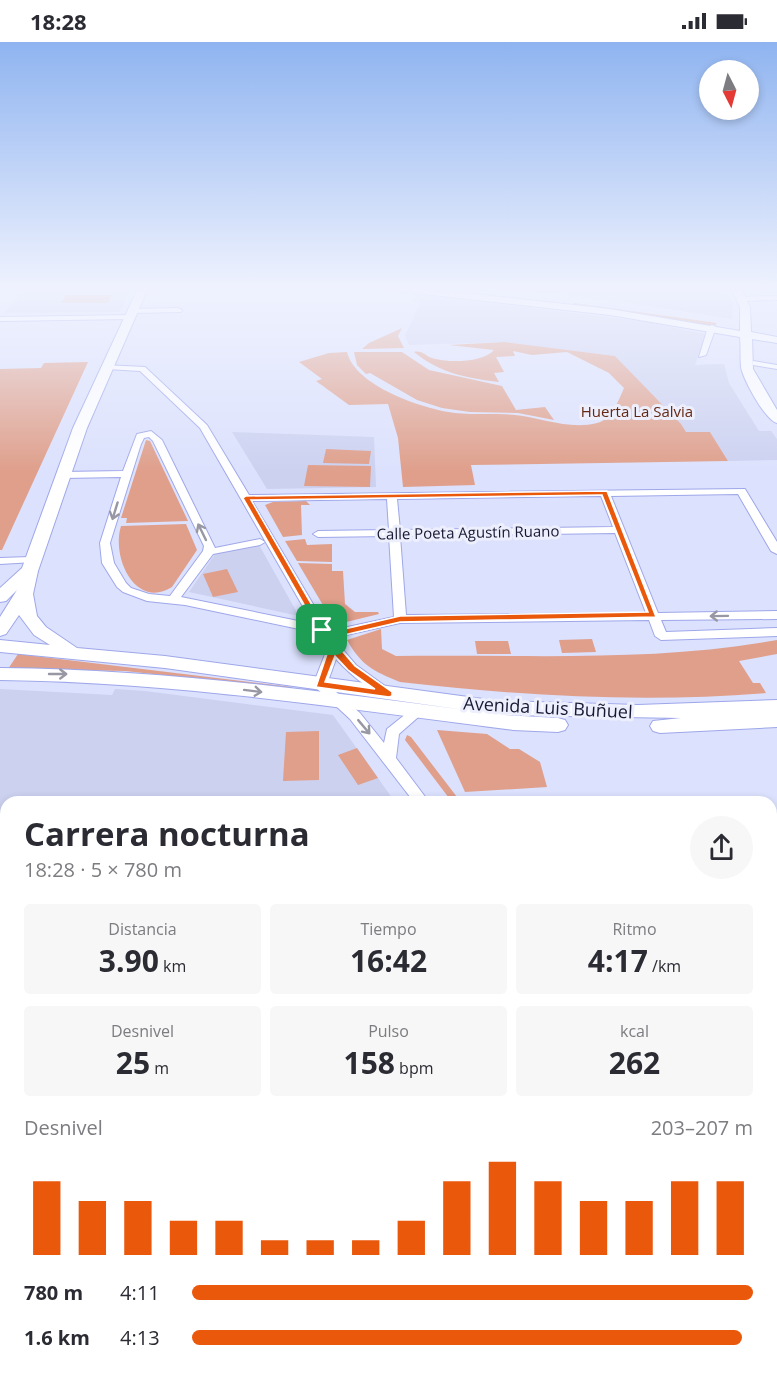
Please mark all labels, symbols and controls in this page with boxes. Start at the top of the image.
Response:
text: 18:28 [30,6,87,36]
north arrow [699,60,759,120]
map controls [699,60,759,120]
park label: Huerta La Salvia [581,401,693,421]
one-way arrow [109,501,120,520]
street label: Calle Poeta Agustín Ruano [376,520,560,544]
one-way arrow [196,524,208,542]
pin [296,604,347,655]
one-way arrow [709,610,729,622]
icon: arrive [305,613,338,646]
one-way arrow [48,668,68,680]
one-way arrow [242,686,262,697]
street label: Avenida Luis Buñuel [463,691,633,723]
one-way arrow [357,719,370,735]
text: Carrera nocturna [24,811,310,856]
button: share [690,816,753,879]
text: 18:28 · 5 × 780 m [24,856,182,883]
text: Distancia [108,918,177,940]
text: Tiempo [360,918,417,940]
text: Ritmo [612,918,657,940]
text: 3.90 [99,940,159,981]
text: 16:42 [350,940,427,981]
text: 4:17 [588,940,648,981]
text: km [159,955,186,977]
text: /km [648,955,681,977]
text: Desnivel [111,1020,174,1042]
text: Pulso [368,1020,409,1042]
text: kcal [620,1020,649,1042]
text: 25 [116,1042,150,1083]
text: 158 [343,1042,395,1083]
text: 262 [609,1042,660,1083]
text: m [150,1057,169,1079]
text: bpm [395,1057,434,1079]
text: Desnivel [24,1114,103,1141]
text: 203–207 m [651,1114,753,1141]
text: 780 m [24,1279,83,1306]
text: 4:11 [120,1279,160,1306]
text: 1.6 km [24,1324,90,1351]
text: 4:13 [120,1324,160,1351]

